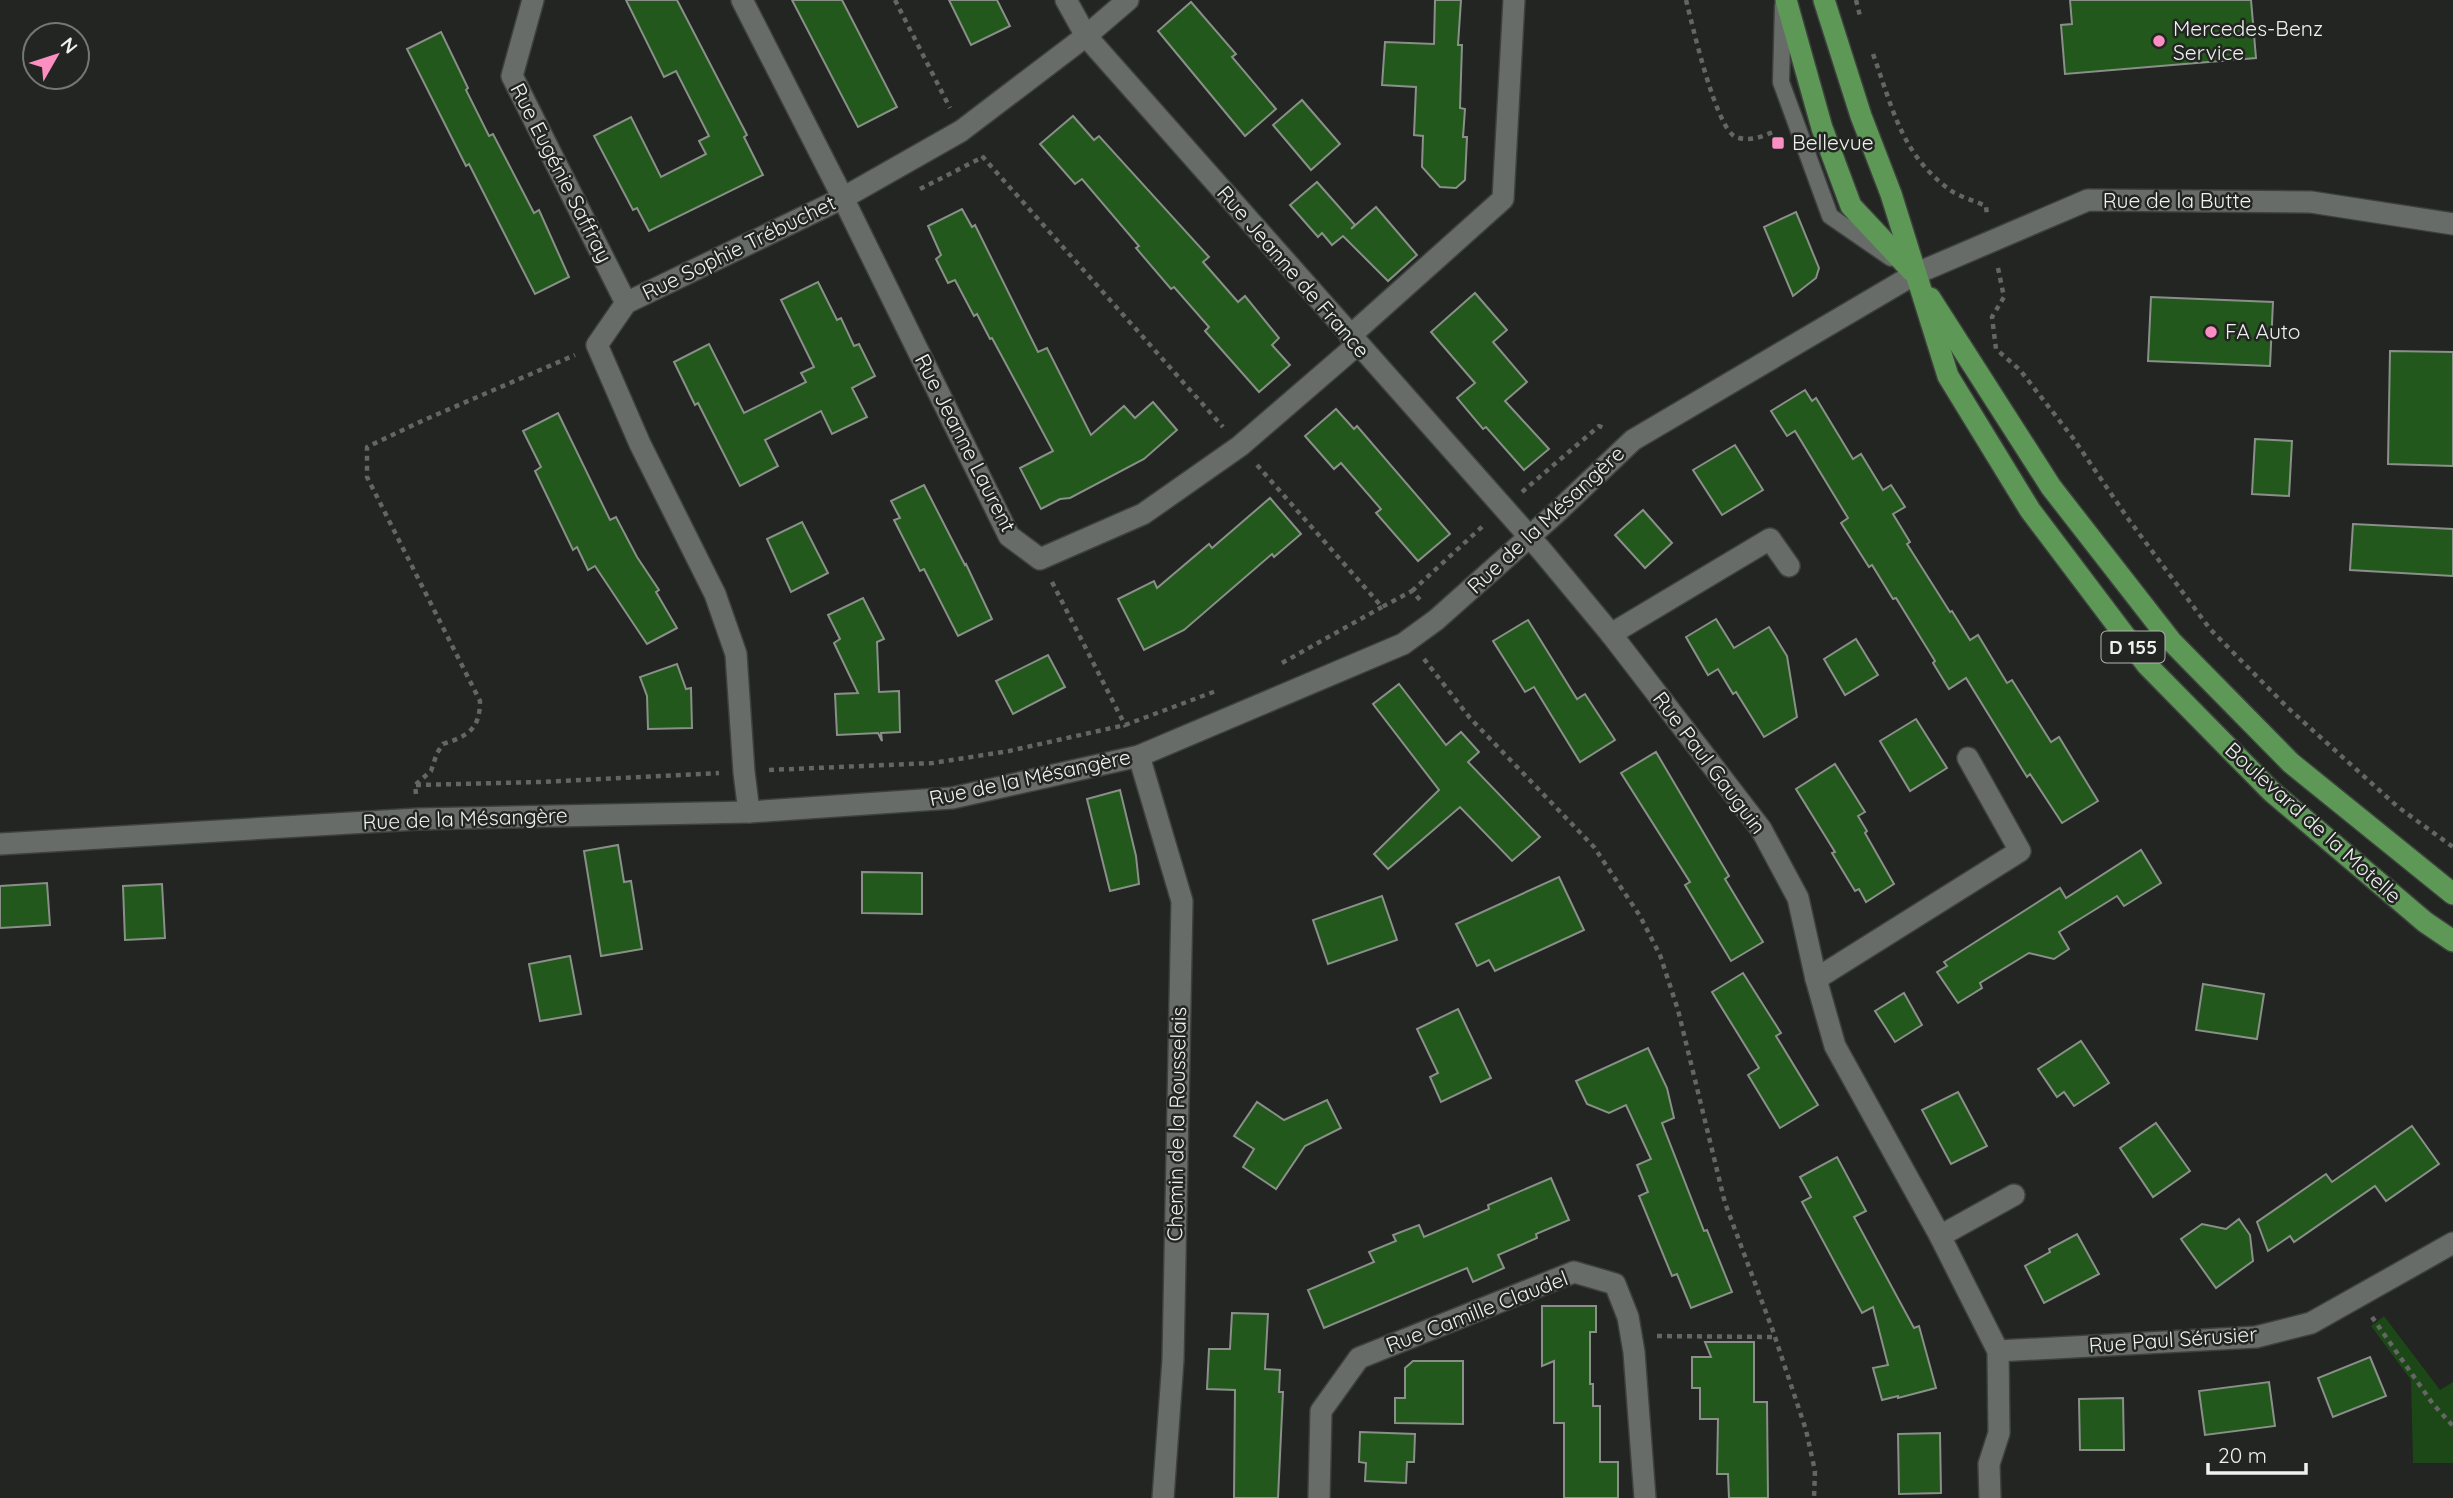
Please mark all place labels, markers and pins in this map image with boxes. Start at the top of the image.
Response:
place label: Mercedes-Benz Service [2173,15,2323,65]
marker: Mercedes-Benz Service [2151,33,2167,49]
place label: Bellevue [1792,129,1874,155]
marker: Bellevue [1770,135,1786,151]
place label: FA Auto [2225,318,2301,344]
marker: FA Auto [2203,324,2219,340]

